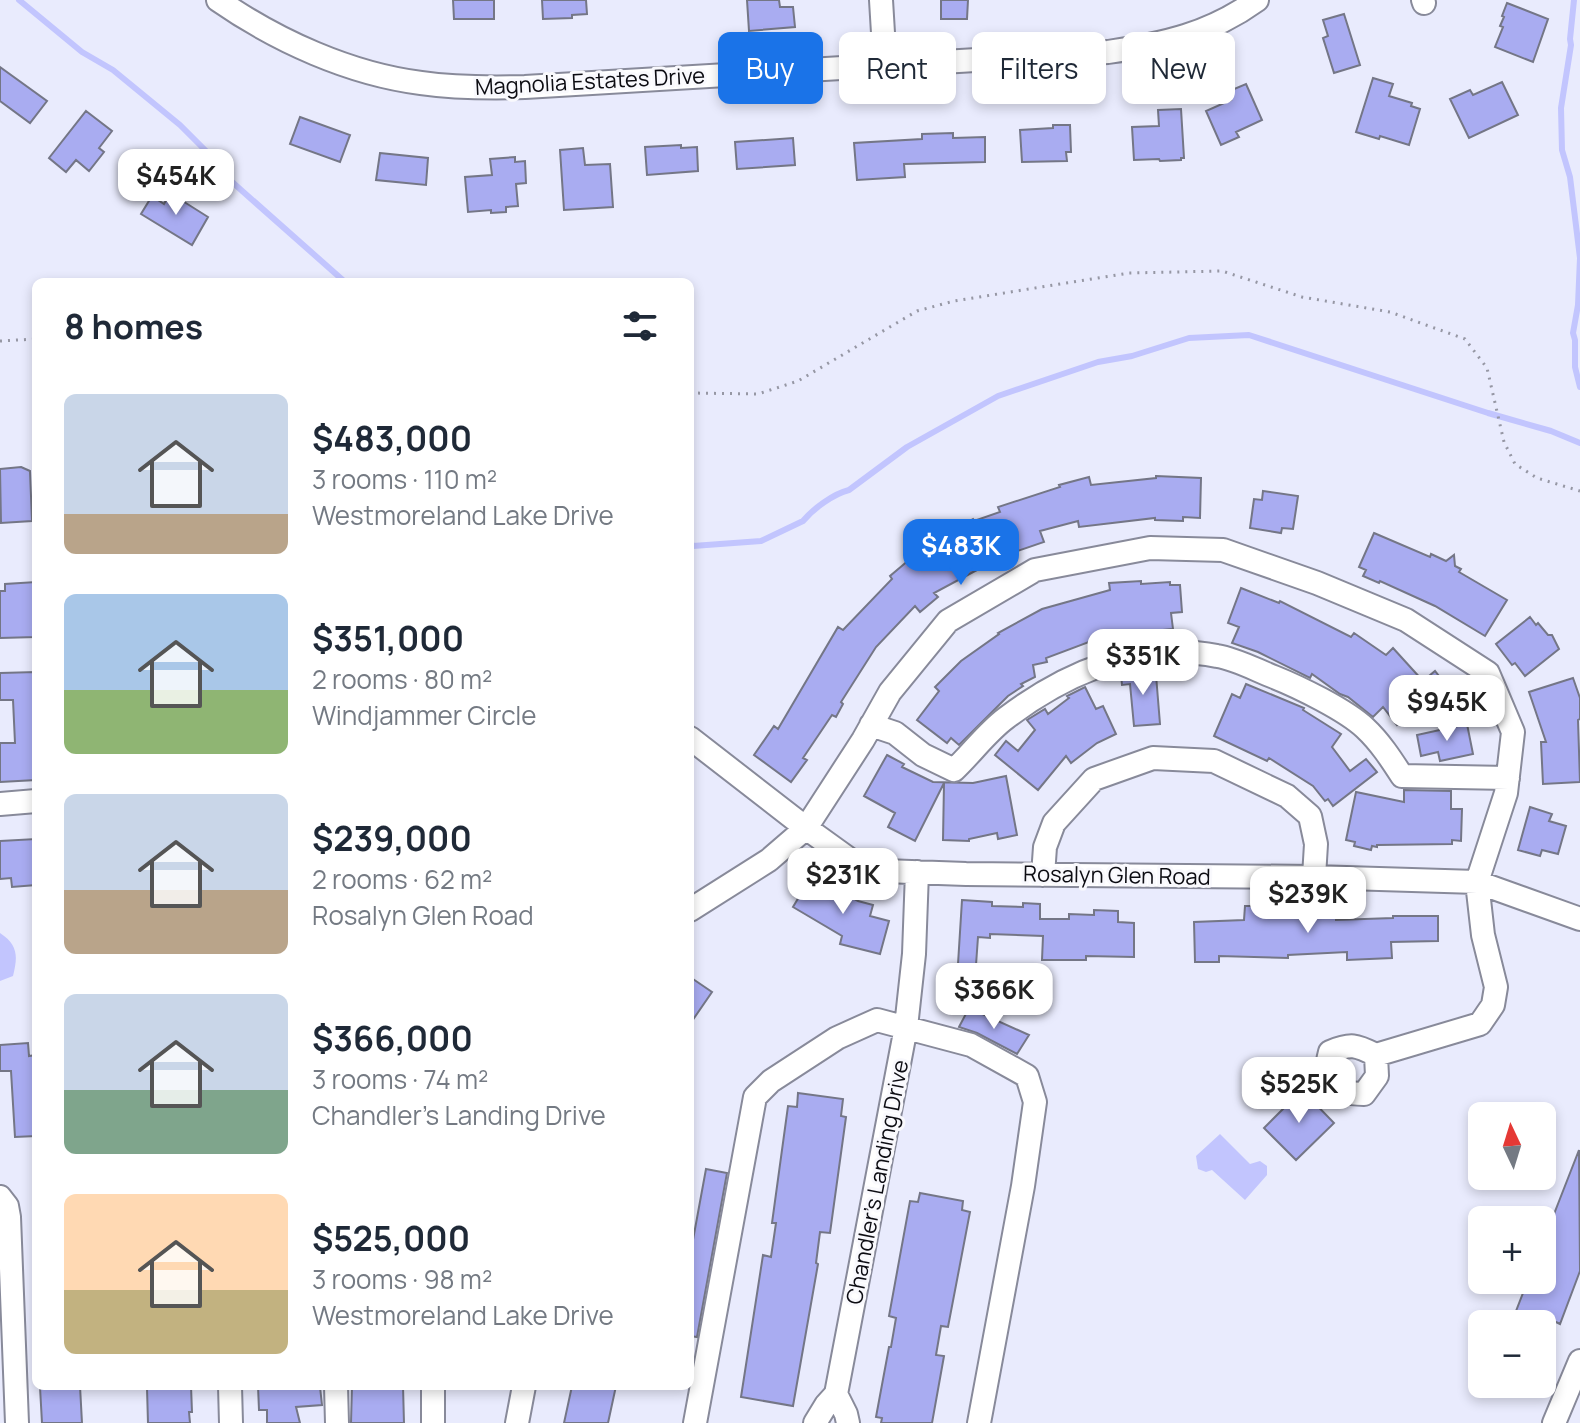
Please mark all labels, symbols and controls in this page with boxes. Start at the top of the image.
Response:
chip: Buy [718,32,823,104]
chip: Rent [839,32,956,104]
chip: Filters [972,32,1106,104]
chip: New [1122,32,1235,104]
street label: Magnolia Estates Drive [474,60,706,102]
pin: $454K [120,149,232,217]
text: $454K [136,157,216,193]
text: 8 homes [64,303,203,349]
icon: filters [618,304,662,348]
text: $483,000 [312,415,472,461]
icon: home [128,426,224,522]
text: 3 rooms · 110 m² [312,461,497,497]
text: Westmoreland Lake Drive [312,497,614,533]
pin: $483K [905,519,1017,587]
text: $483K [921,527,1001,563]
text: $351,000 [312,615,464,661]
icon: home [128,626,224,722]
pin: $351K [1087,629,1199,697]
text: $351K [1106,637,1180,673]
text: 2 rooms · 80 m² [312,661,492,697]
pin: $945K [1391,675,1503,743]
text: $945K [1407,683,1487,719]
text: Windjammer Circle [312,697,536,733]
text: $239,000 [312,815,472,861]
icon: home [128,826,224,922]
pin: $231K [787,848,899,916]
text: $231K [805,856,881,892]
street label: Rosalyn Glen Road [1023,858,1211,892]
text: 2 rooms · 62 m² [312,861,492,897]
pin: $239K [1252,867,1364,935]
text: $239K [1268,875,1348,911]
text: Rosalyn Glen Road [312,897,534,933]
pin: $366K [938,963,1050,1031]
text: $366K [954,971,1034,1007]
text: $366,000 [312,1015,473,1061]
icon: home [128,1026,224,1122]
street label: Chandler's Landing Drive [839,1057,915,1307]
pin: $525K [1243,1057,1355,1125]
text: 3 rooms · 74 m² [312,1061,488,1097]
text: $525K [1260,1065,1338,1101]
text: Chandler's Landing Drive [312,1097,606,1133]
north arrow [1468,1102,1556,1190]
map controls [1468,1102,1556,1398]
button: + [1468,1206,1556,1294]
text: $525,000 [312,1215,470,1261]
icon: home [128,1226,224,1322]
text: 3 rooms · 98 m² [312,1261,492,1297]
text: Westmoreland Lake Drive [312,1297,614,1333]
button: − [1468,1310,1556,1398]

